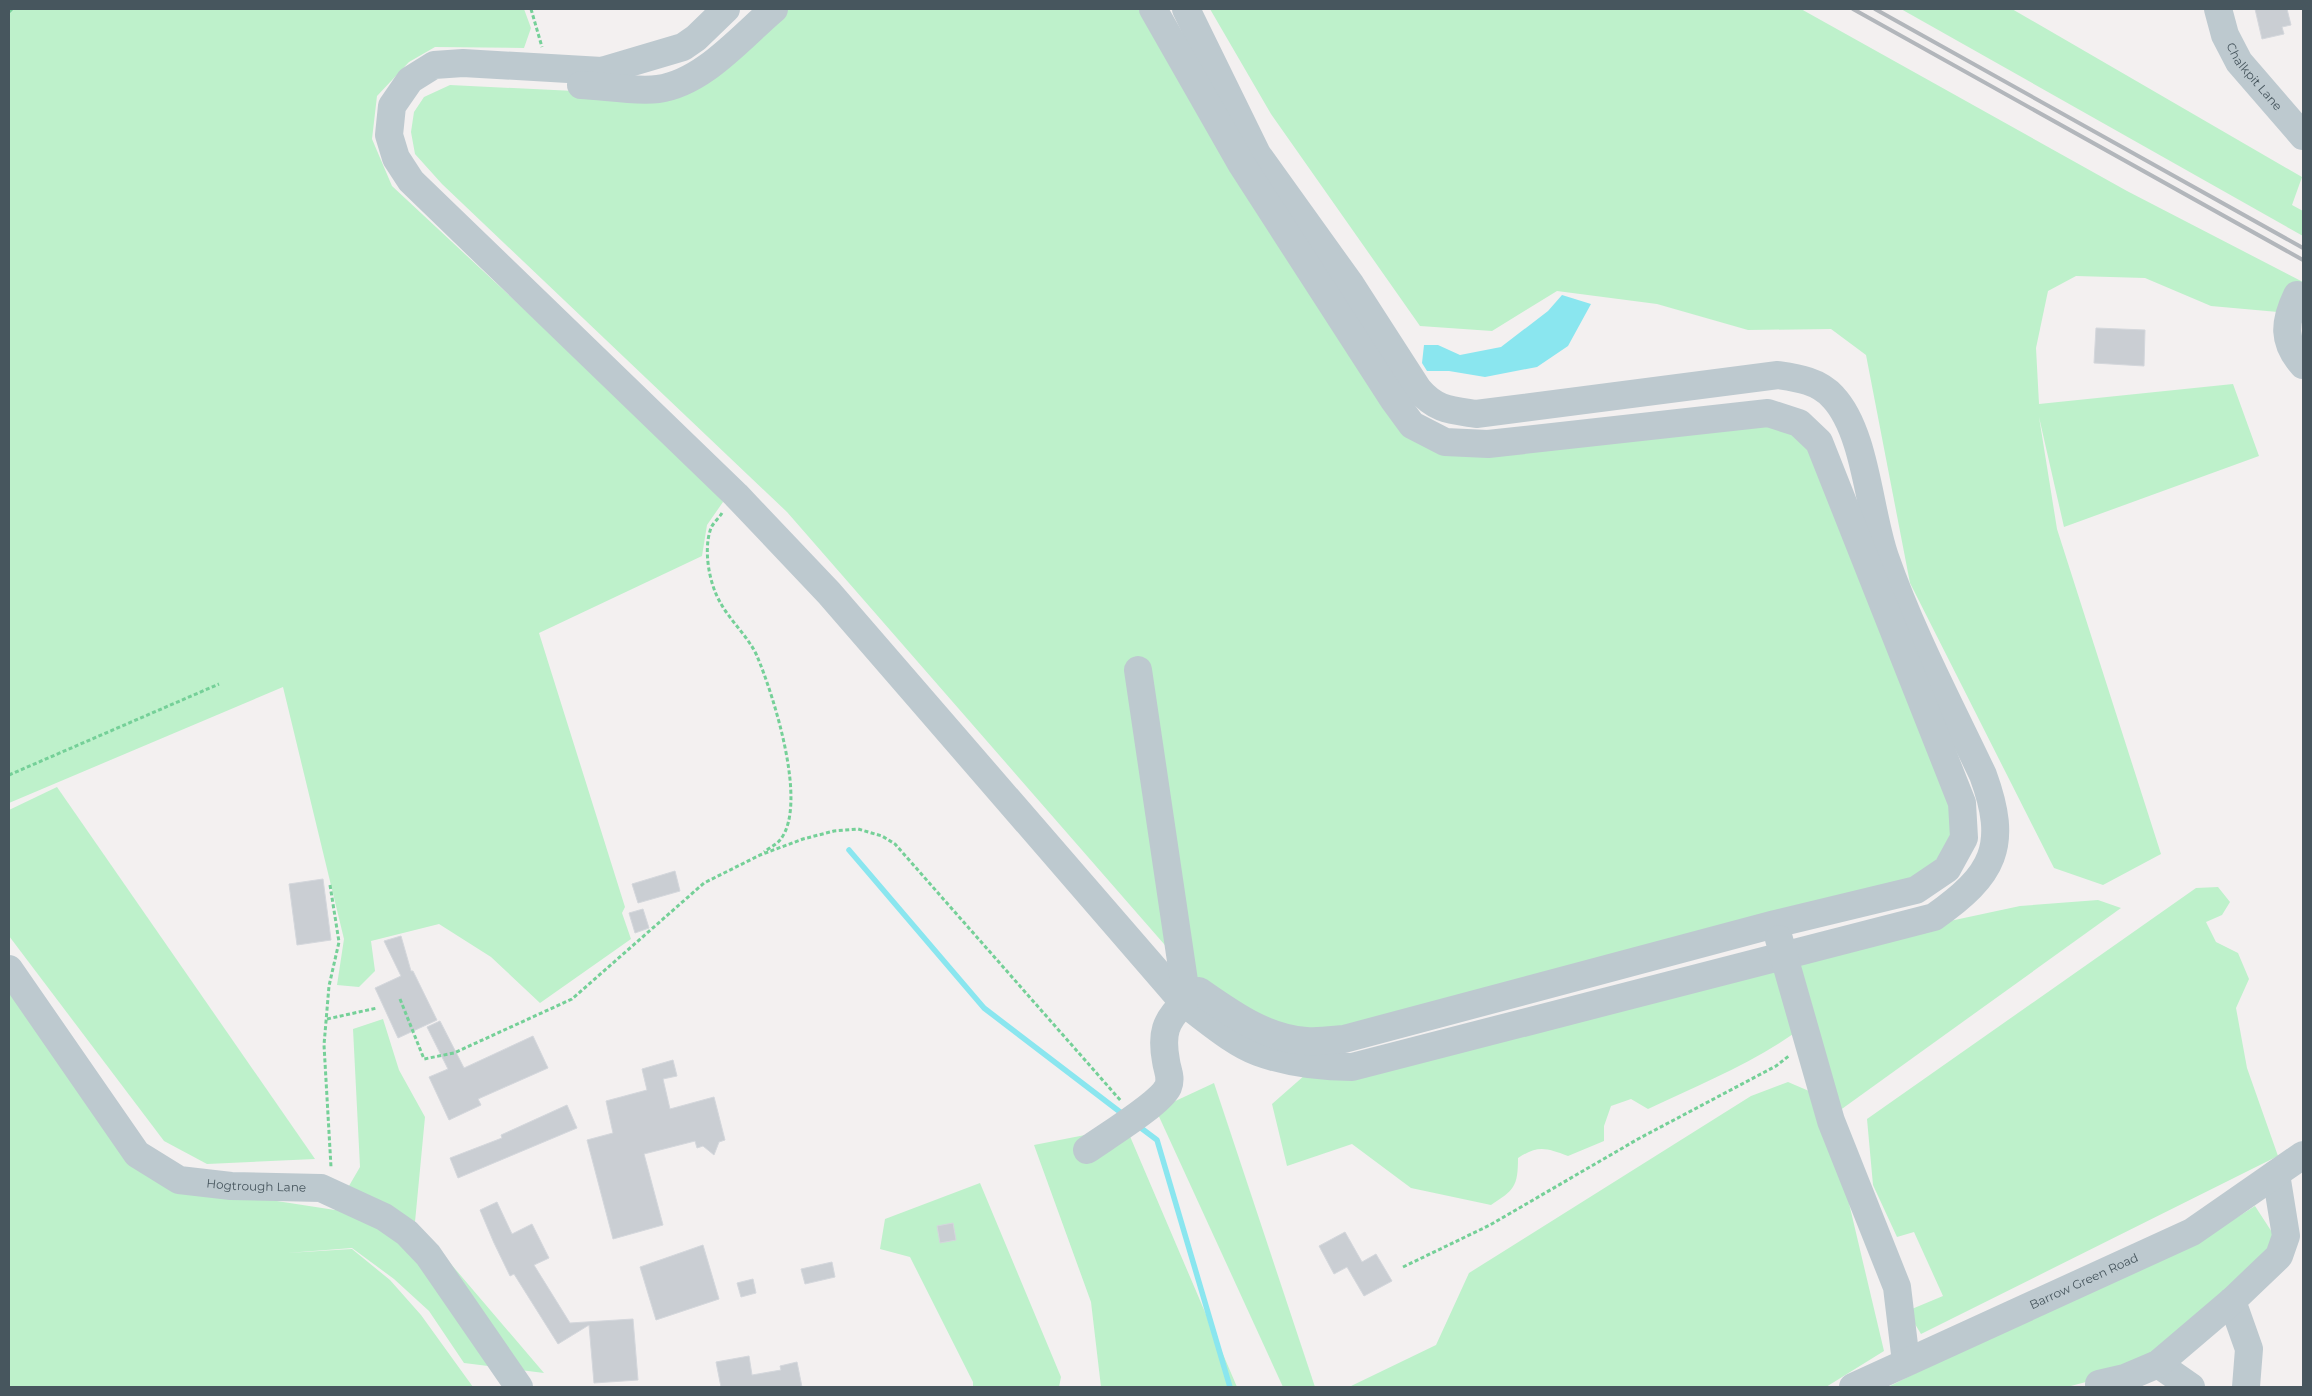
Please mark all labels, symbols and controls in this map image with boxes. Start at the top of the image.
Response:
street label: Chalkpit Lane [2223,40,2286,114]
street label: Hogtrough Lane [206,1175,306,1195]
street label: Barrow Green Road [2027,1250,2140,1312]

